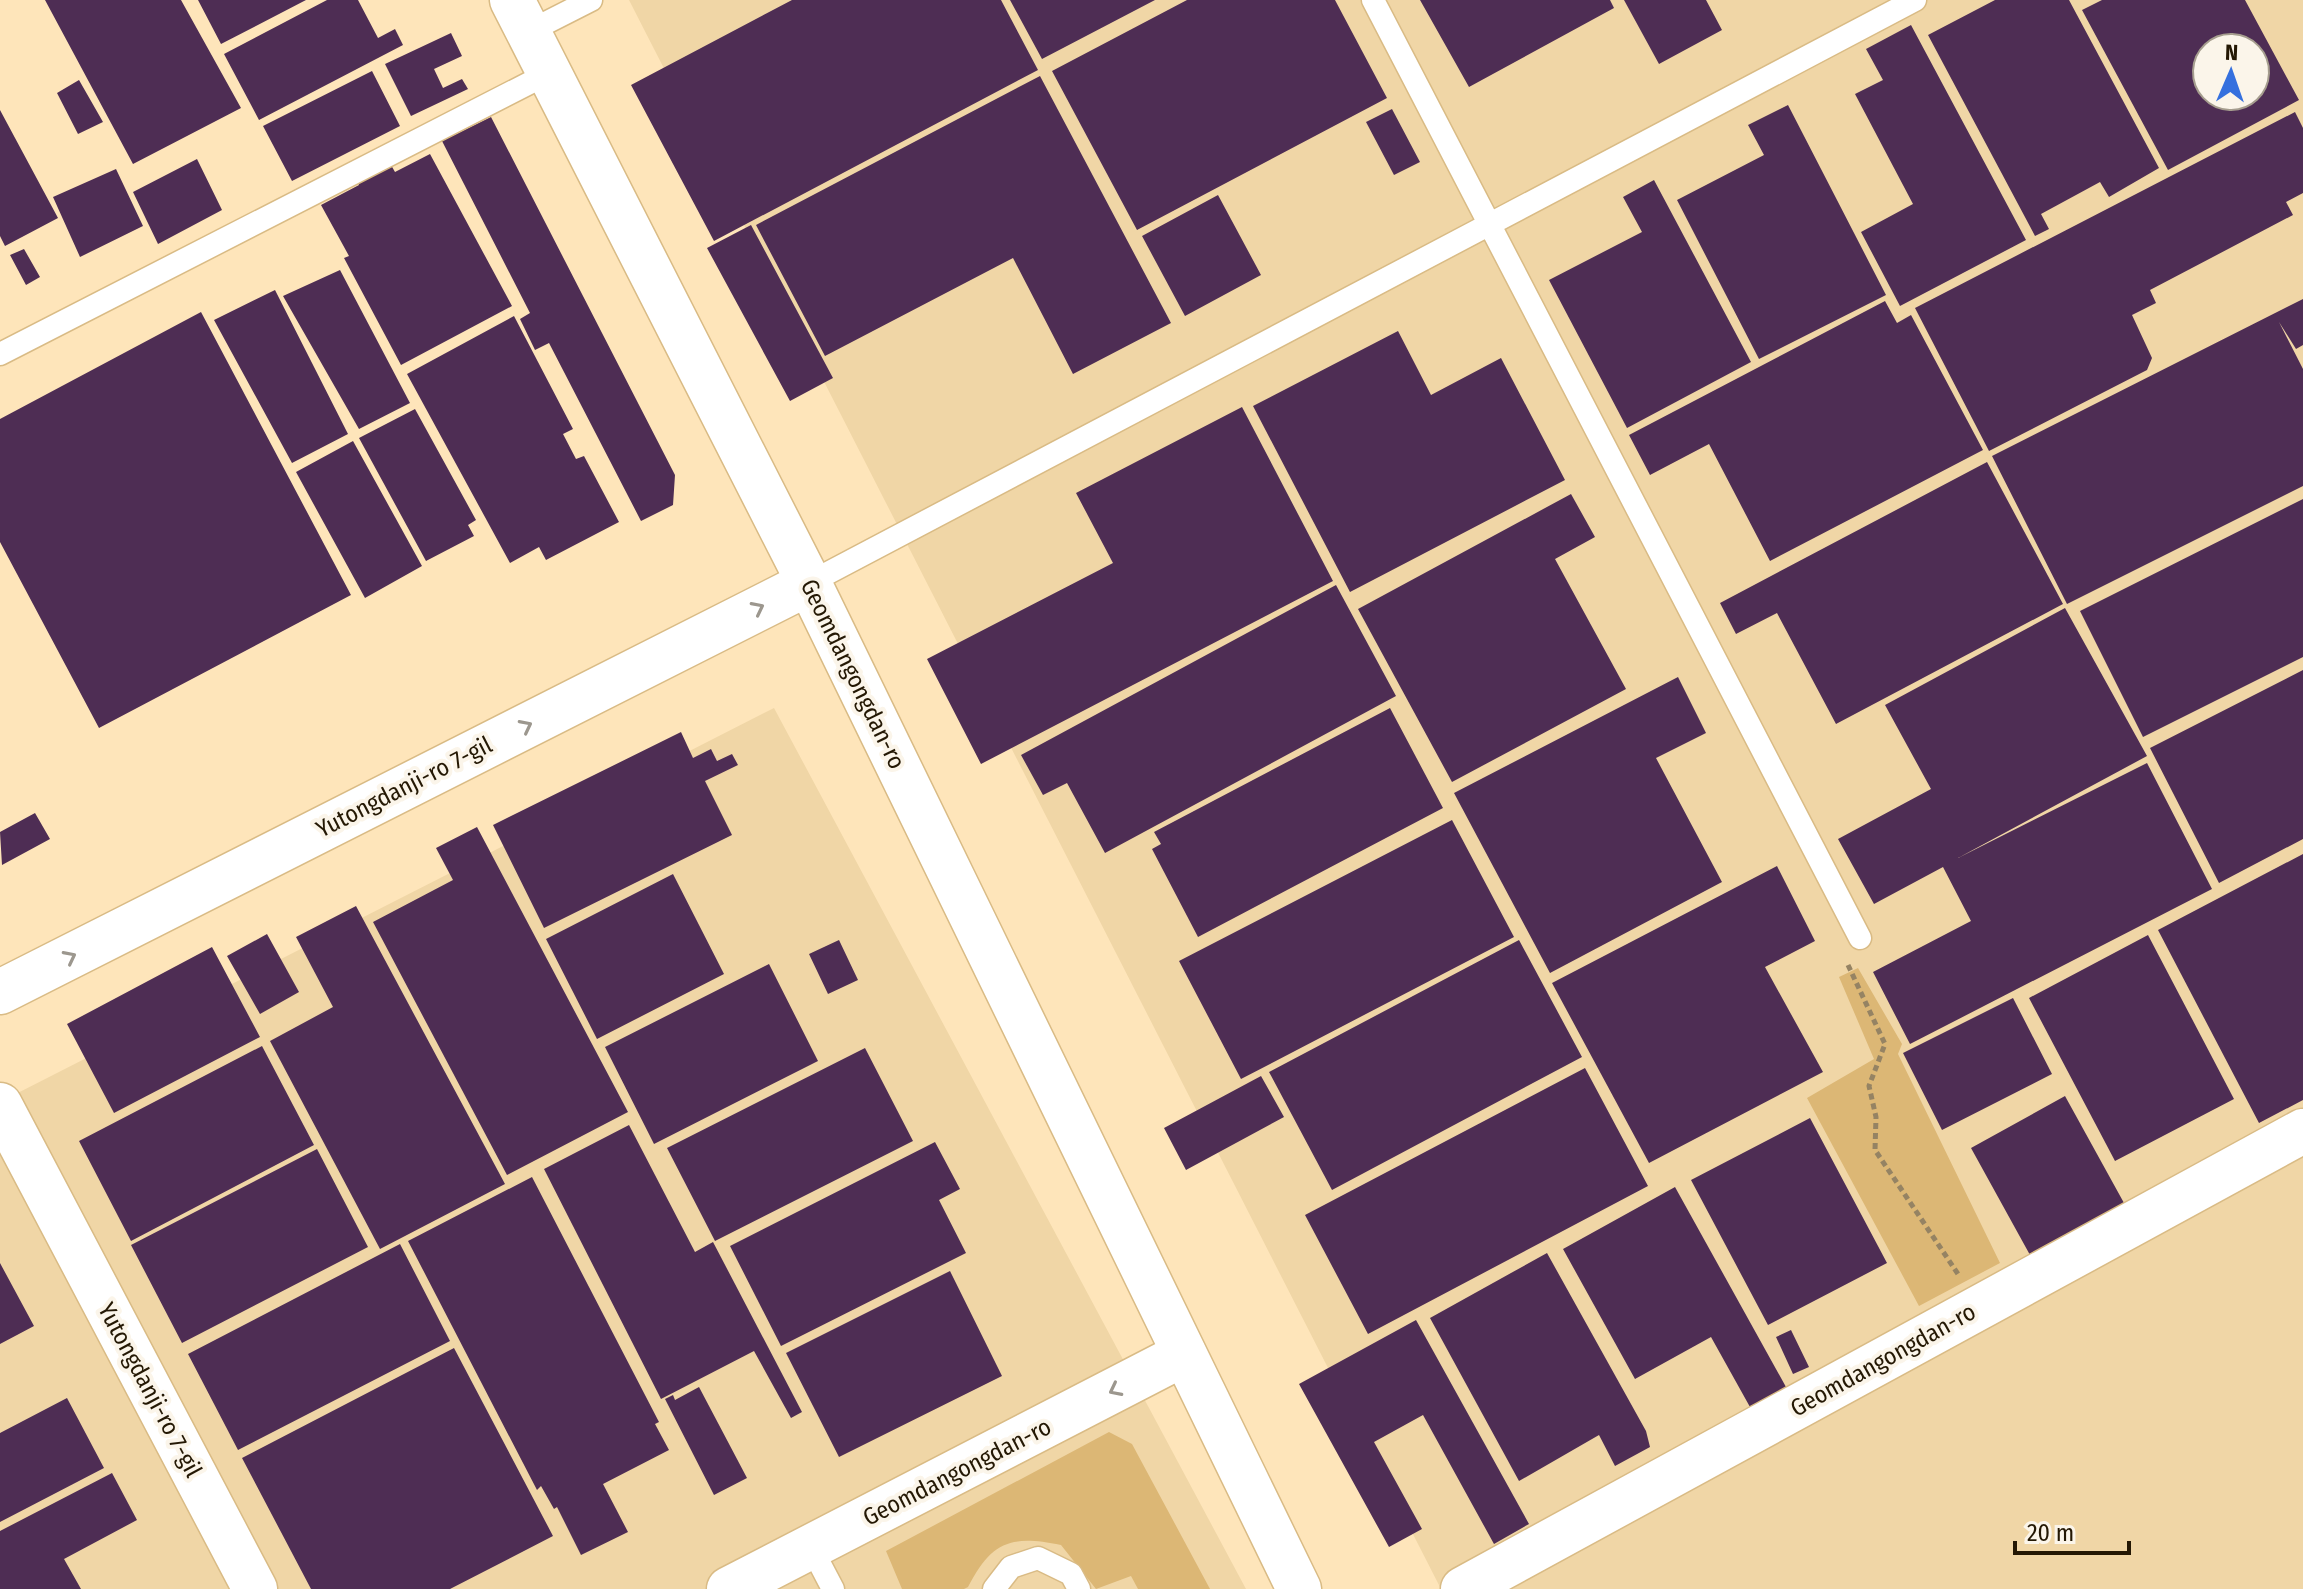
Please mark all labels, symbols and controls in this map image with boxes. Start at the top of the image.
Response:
north arrow [2191,32,2271,112]
text: N [2225,39,2239,66]
street label: Geomdangongdan-ro [795,575,911,773]
one-way arrow [750,603,765,618]
one-way arrow [518,720,533,735]
street label: Yutongdanji-ro 7-gil [311,731,497,843]
one-way arrow [61,951,76,966]
street label: Geomdangongdan-ro [1785,1297,1981,1423]
street label: Yutongdanji-ro 7-gil [92,1298,208,1482]
one-way arrow [1108,1380,1123,1396]
street label: Geomdangongdan-ro [858,1412,1056,1532]
scale bar [2015,1505,2129,1555]
text: 20 m [2027,1519,2074,1547]

